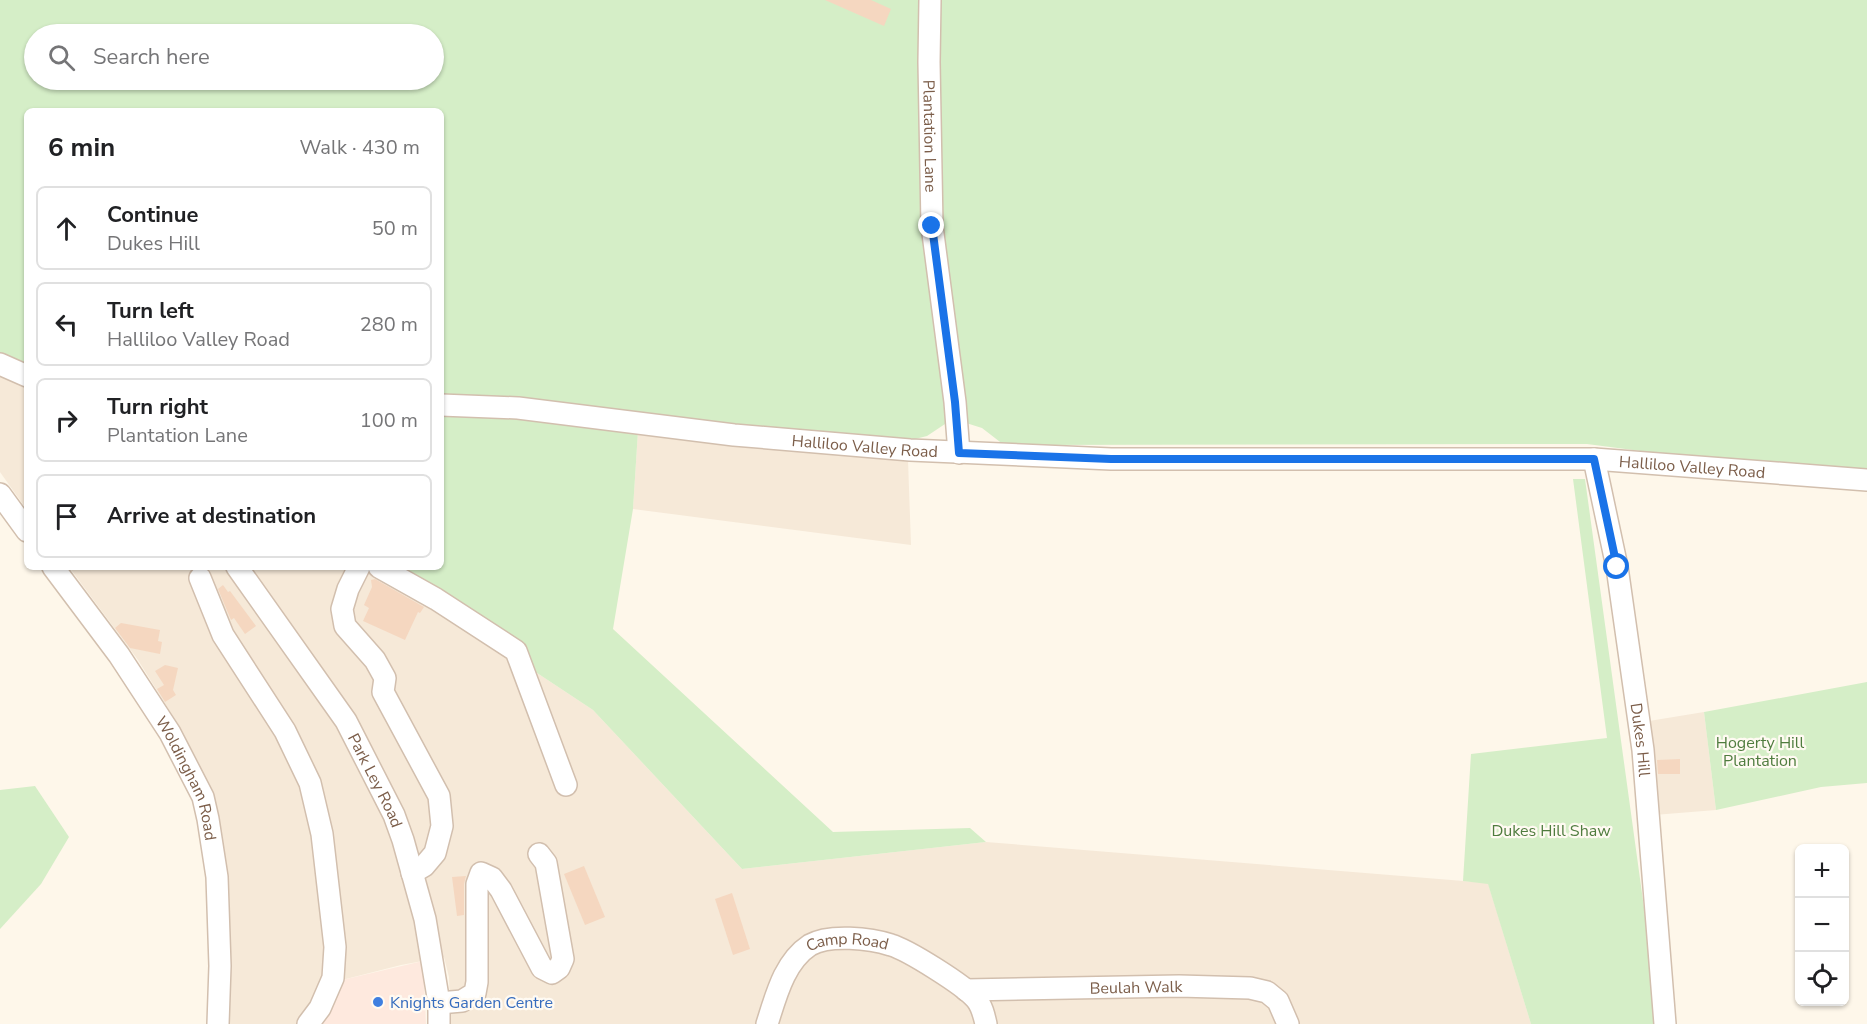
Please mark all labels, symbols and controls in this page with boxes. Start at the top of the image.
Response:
search box [24,24,444,90]
icon: search [45,41,78,74]
text: Search here [93,42,210,72]
street label: Plantation Lane [917,79,941,193]
text: 6 min [48,130,115,165]
text: Walk · 430 m [300,134,420,161]
text: Continue [107,200,198,230]
icon: ahead [50,212,83,245]
route end [918,212,944,238]
text: 50 m [372,215,418,242]
text: Dukes Hill [107,230,200,257]
text: Turn left [107,296,194,326]
icon: left [50,308,83,341]
text: 280 m [360,311,418,338]
text: Halliloo Valley Road [107,326,290,353]
text: Turn right [107,392,208,422]
icon: right [50,404,83,437]
text: 100 m [360,407,418,434]
text: Plantation Lane [107,422,248,449]
street label: Halliloo Valley Road [791,430,938,463]
street label: Halliloo Valley Road [1618,451,1766,484]
icon: arrive [50,500,83,533]
text: Arrive at destination [107,501,316,531]
route start [1603,553,1629,579]
street label: Dukes Hill [1624,702,1655,778]
street label: Woldingham Road [150,712,221,842]
street label: Park Ley Road [342,730,408,831]
park label: Hogerty Hill Plantation [1716,732,1805,772]
park label: Dukes Hill Shaw [1491,820,1611,842]
map controls [1795,844,1849,1006]
button: + [1795,844,1849,898]
button: − [1795,898,1849,952]
street label: Camp Road [802,928,891,957]
button: locate [1795,952,1849,1006]
street label: Beulah Walk [1089,976,1184,1000]
place label: Knights Garden Centre [390,992,553,1014]
marker: Knights Garden Centre [371,995,385,1009]

